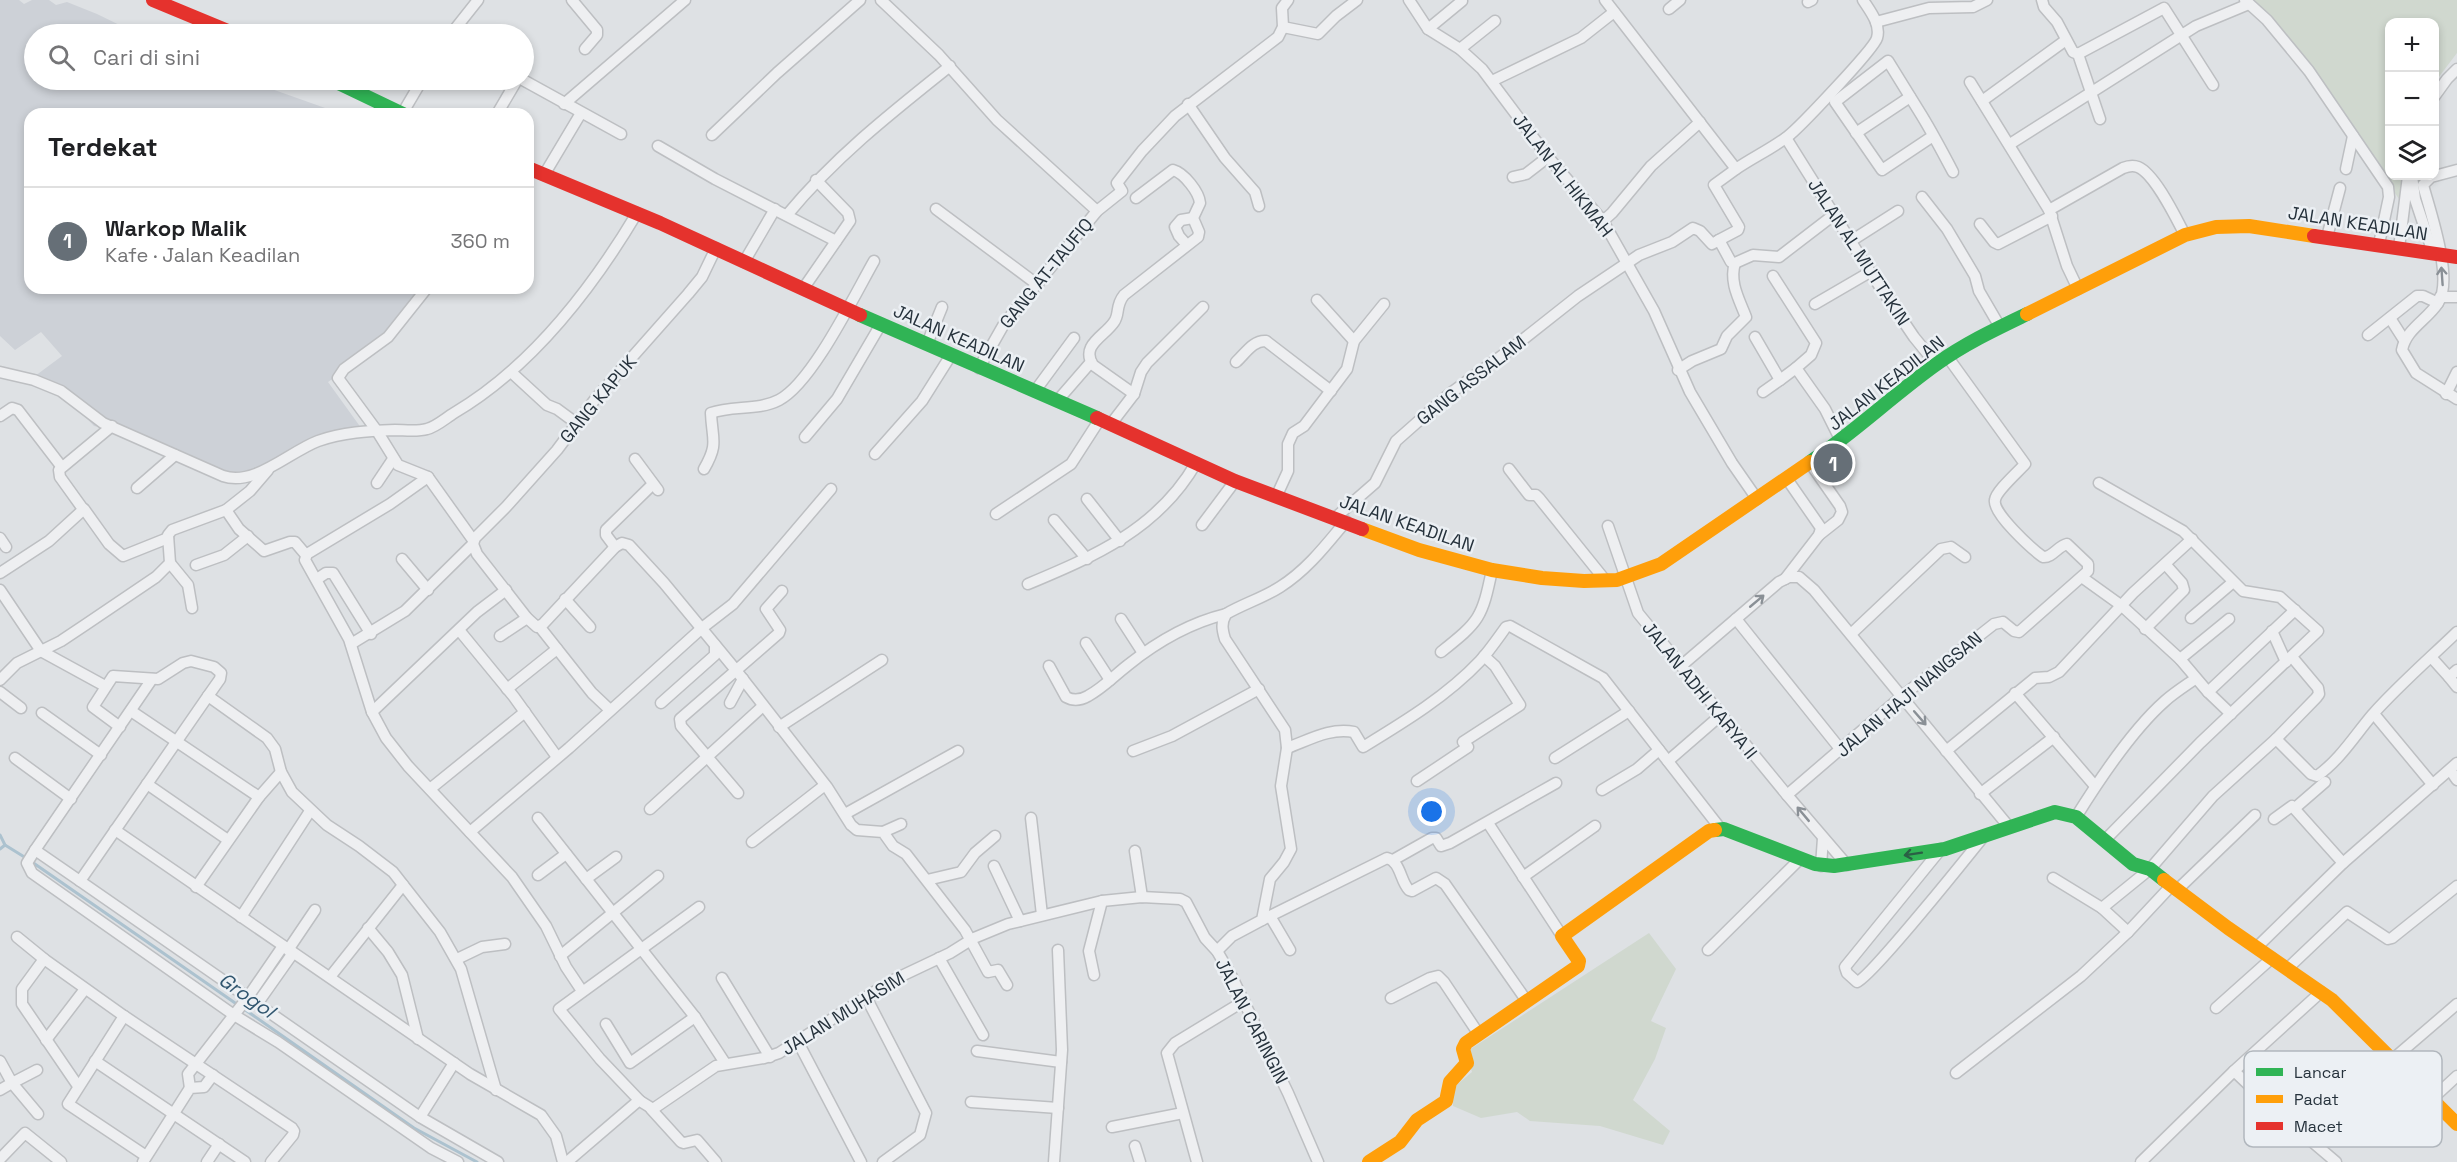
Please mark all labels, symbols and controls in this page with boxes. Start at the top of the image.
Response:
map controls [2385,18,2439,180]
button: + [2385,18,2439,72]
search box [24,24,534,90]
icon: search [45,41,78,74]
text: Cari di sini [93,43,200,71]
button: − [2385,72,2439,126]
street label: JALAN AL HIKMAH [1508,109,1618,241]
button: layers [2385,126,2439,180]
text: Terdekat [48,130,158,164]
street label: JALAN AL MUTTAKIN [1803,174,1915,330]
street label: JALAN KEADILAN [2287,201,2429,245]
street label: GANG AT-TAUFIQ [994,213,1098,333]
text: Warkop Malik [105,214,247,242]
text: 1 [63,228,72,254]
text: 360 m [451,228,510,254]
text: Kafe · Jalan Keadilan [105,242,300,268]
one-way arrow [2437,267,2448,287]
street label: JALAN KEADILAN [890,299,1028,377]
street label: GANG ASSALAM [1412,330,1530,430]
street label: JALAN KEADILAN [1823,330,1949,436]
street label: GANG KAPUK [555,350,641,448]
pin: 1 [1814,440,1852,486]
street label: JALAN KEADILAN [1337,489,1477,557]
one-way arrow [1749,594,1765,607]
street label: JALAN ADHI KARYA II [1637,616,1763,764]
street label: JALAN HAJI NANGSAN [1831,626,1987,762]
one-way arrow [1913,710,1927,725]
your location [1417,797,1446,826]
one-way arrow [1796,807,1810,822]
one-way arrow [1904,849,1924,860]
street label: JALAN CARINGIN [1210,954,1294,1088]
water label: Grogol [214,966,282,1025]
street label: JALAN MUHASIM [777,966,909,1060]
legend [2244,1051,2442,1147]
text: Lancar [2294,1062,2347,1083]
text: Padat [2294,1089,2339,1110]
text: Macet [2294,1116,2343,1137]

